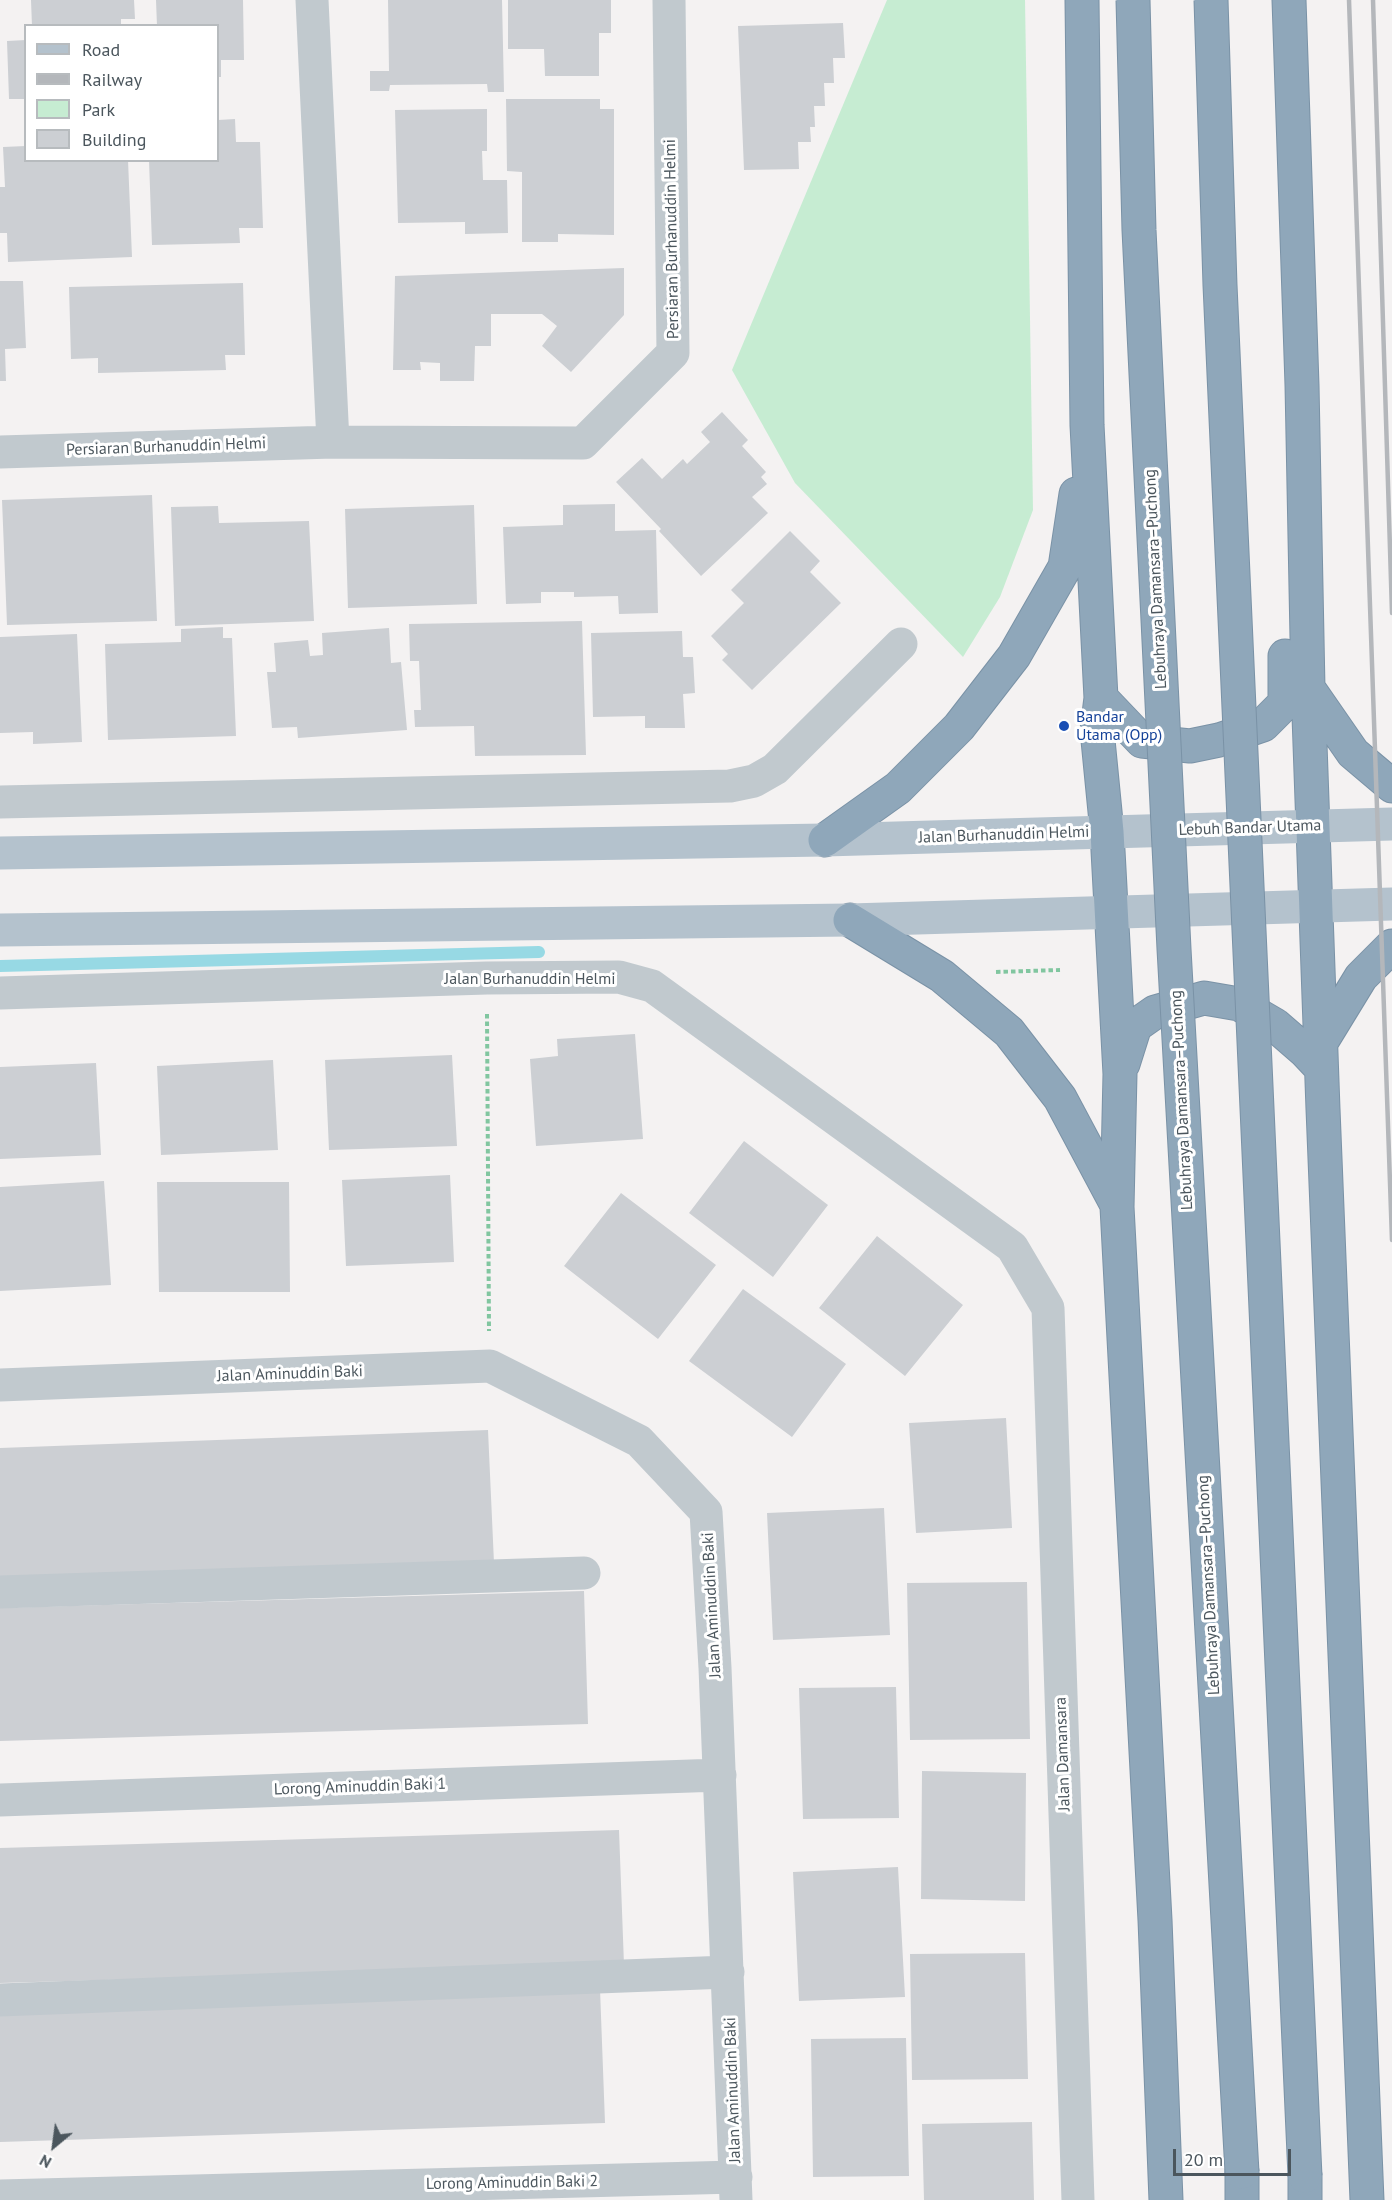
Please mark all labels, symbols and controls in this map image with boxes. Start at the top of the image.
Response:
legend [24,24,219,162]
text: Road [82,38,120,61]
text: Railway [82,68,142,91]
text: Park [82,98,115,121]
text: Building [82,128,146,151]
street label: Persiaran Burhanuddin Helmi [661,139,683,339]
street label: Persiaran Burhanuddin Helmi [66,434,266,460]
street label: Lebuhraya Damansara–Puchong [1141,469,1171,689]
place label: Bandar Utama (Opp) [1076,707,1162,745]
marker: Bandar Utama (Opp) [1057,719,1071,733]
street label: Lebuh Bandar Utama [1178,816,1322,840]
street label: Jalan Burhanuddin Helmi [918,822,1090,848]
street label: Jalan Burhanuddin Helmi [444,969,616,989]
street label: Lebuhraya Damansara–Puchong [1167,990,1197,1210]
street label: Jalan Aminuddin Baki [217,1362,363,1386]
street label: Lebuhraya Damansara–Puchong [1194,1475,1224,1695]
street label: Jalan Aminuddin Baki [699,1532,725,1678]
street label: Jalan Damansara [1051,1697,1075,1811]
street label: Lorong Aminuddin Baki 1 [274,1774,446,1800]
street label: Jalan Aminuddin Baki [721,2017,745,2163]
north arrow [24,2116,84,2176]
scale bar [1176,2137,1294,2175]
text: 20 m [1184,2148,1223,2171]
text: N [36,2150,55,2173]
street label: Lorong Aminuddin Baki 2 [426,2172,598,2194]

